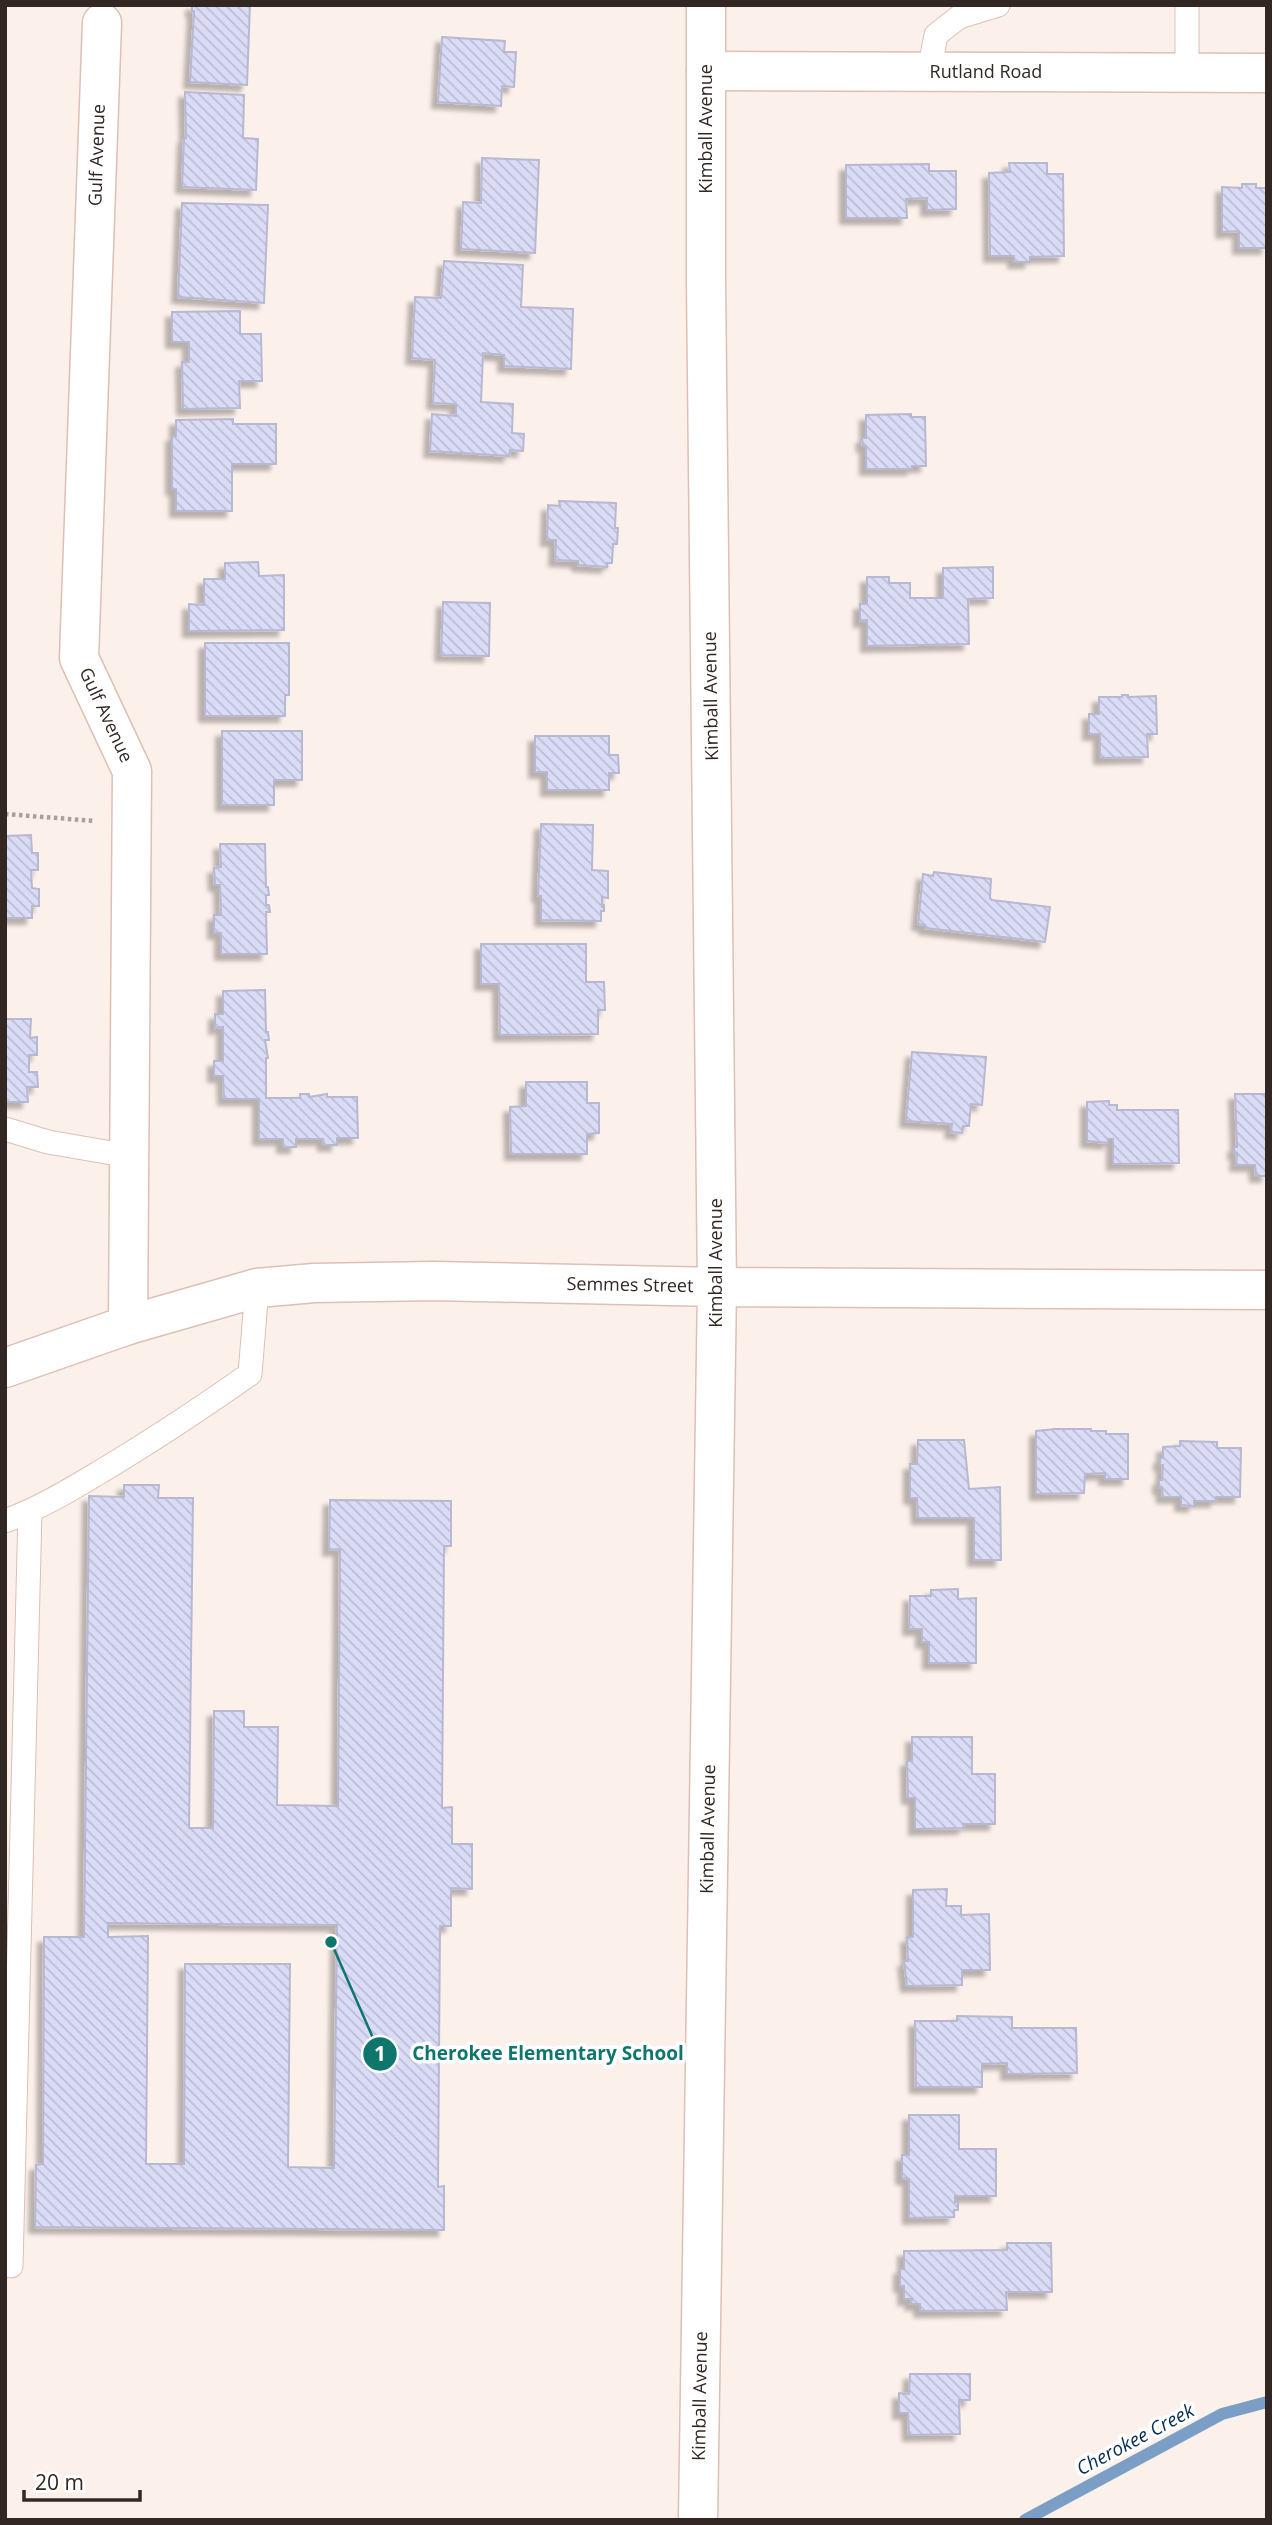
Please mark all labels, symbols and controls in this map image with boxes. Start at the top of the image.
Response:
street label: Rutland Road [930,59,1042,83]
street label: Kimball Avenue [693,64,717,194]
street label: Gulf Avenue [82,104,110,206]
street label: Kimball Avenue [697,631,723,761]
street label: Gulf Avenue [74,663,139,766]
street label: Kimball Avenue [703,1198,727,1328]
street label: Semmes Street [566,1271,694,1297]
street label: Kimball Avenue [694,1764,720,1894]
callout: Cherokee Elementary School [363,2034,697,2074]
text: 1 [374,2039,386,2067]
text: Cherokee Elementary School [412,2040,684,2066]
street label: Kimball Avenue [686,2331,712,2461]
water label: Cherokee Creek [1072,2397,1199,2481]
scale bar [24,2458,140,2502]
text: 20 m [35,2468,84,2496]

